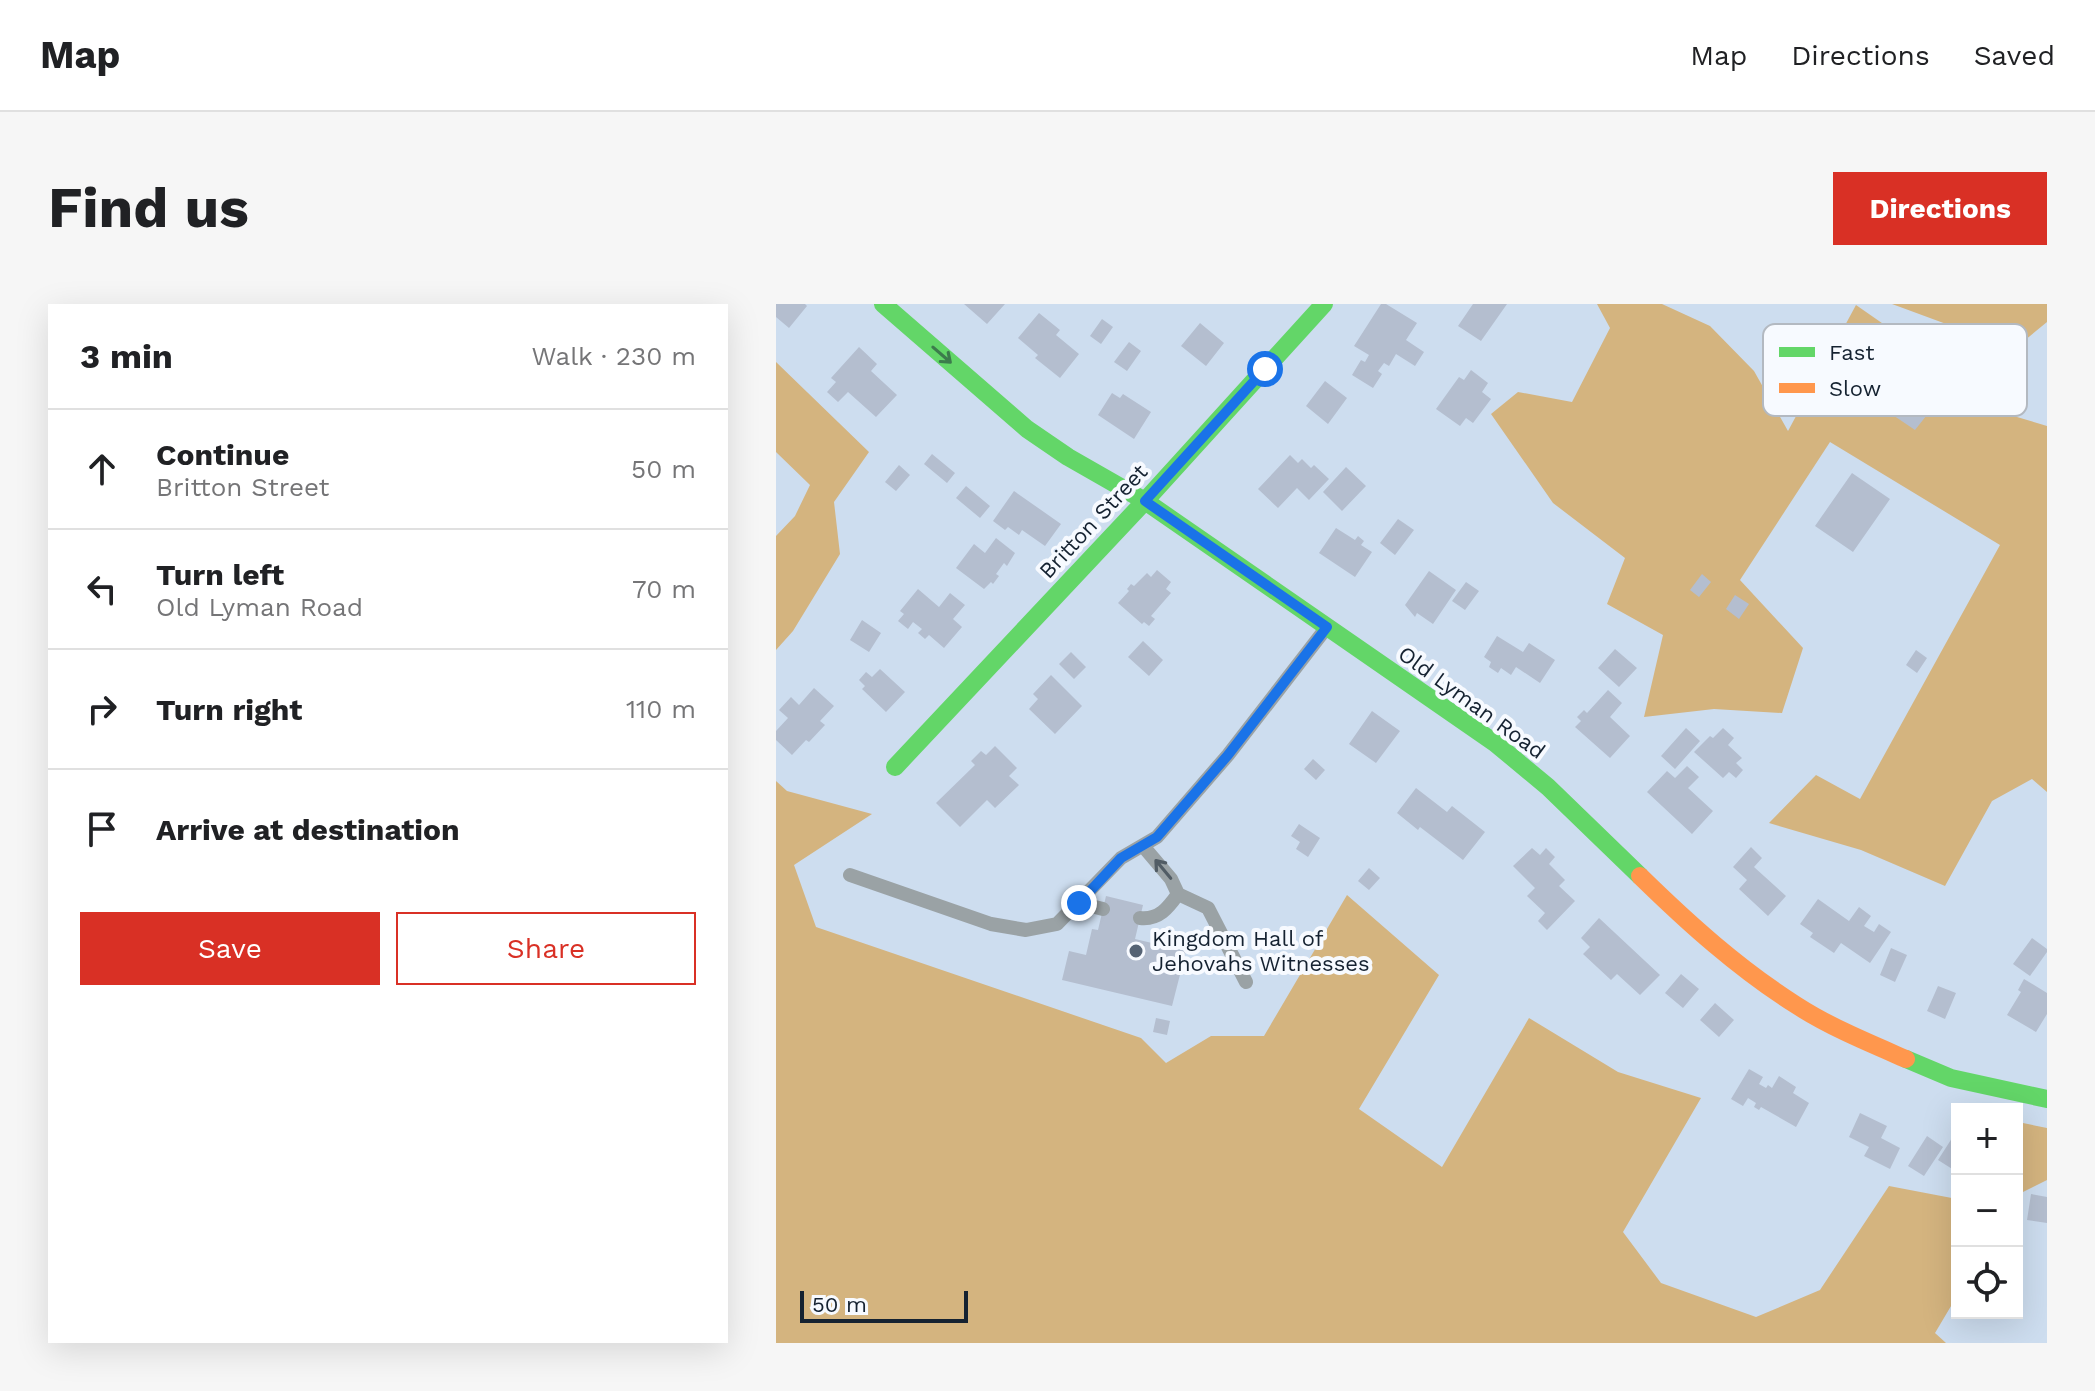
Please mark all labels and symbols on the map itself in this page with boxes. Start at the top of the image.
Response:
legend [1763,324,2027,416]
text: Fast [1829,340,1875,365]
one-way arrow [931,346,951,364]
route start [1247,351,1283,387]
text: Slow [1829,376,1881,401]
street label: Britton Street [1034,459,1153,584]
street label: Old Lyman Road [1393,641,1550,764]
one-way arrow [1154,859,1172,880]
route end [1061,885,1097,921]
place label: Kingdom Hall of Jehovahs Witnesses [1152,926,1370,976]
marker: Kingdom Hall of Jehovahs Witnesses [1127,942,1145,960]
scale bar [800,1287,968,1323]

